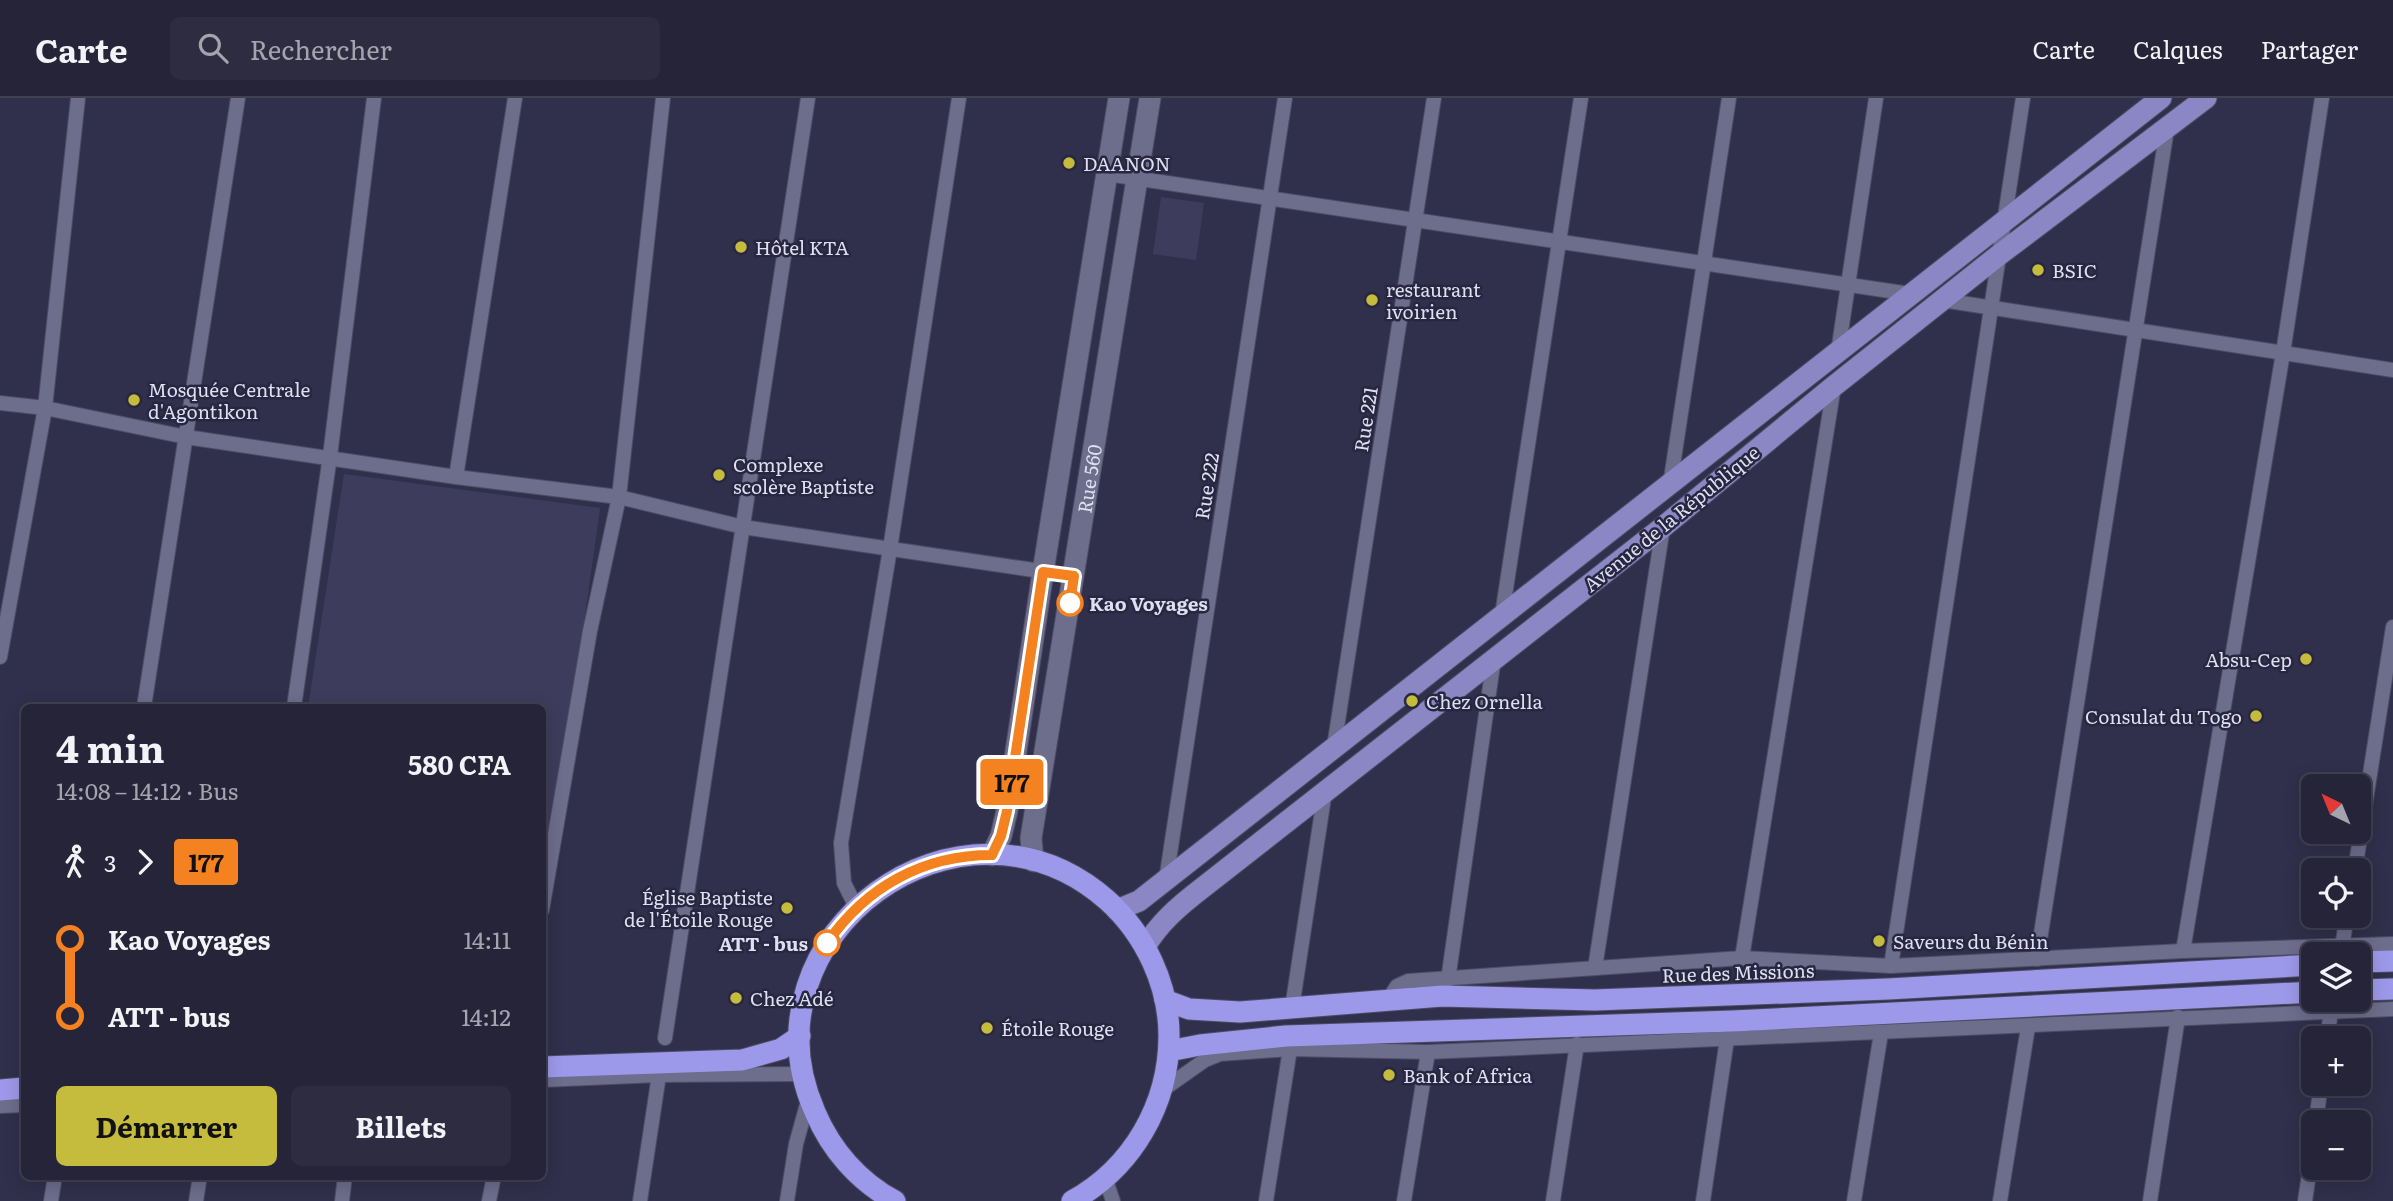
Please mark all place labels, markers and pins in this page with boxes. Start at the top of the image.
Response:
place label: DAANON [1083,149,1171,177]
marker: DAANON [1061,155,1077,171]
place label: Hôtel KTA [755,233,849,261]
marker: Hôtel KTA [733,239,749,255]
place label: BSIC [2052,256,2097,284]
marker: BSIC [2030,262,2046,278]
place label: restaurant ivoirien [1386,275,1481,325]
marker: restaurant ivoirien [1364,292,1380,308]
place label: Mosquée Centrale d'Agontikon [148,375,311,425]
marker: Mosquée Centrale d'Agontikon [126,392,142,408]
place label: Complexe scolère Baptiste [733,450,874,500]
marker: Complexe scolère Baptiste [711,467,727,483]
place label: Kao Voyages [1089,589,1208,617]
marker: Kao Voyages [1057,590,1083,616]
place label: Absu-Cep [2205,645,2292,673]
marker: Absu-Cep [2298,651,2314,667]
place label: Chez Ornella [1426,687,1544,715]
marker: Chez Ornella [1404,693,1420,709]
place label: Consulat du Togo [2085,702,2242,730]
marker: Consulat du Togo [2248,708,2264,724]
place label: Église Baptiste de l'Étoile Rouge [624,883,773,933]
marker: Église Baptiste de l'Étoile Rouge [779,900,795,916]
place label: Saveurs du Bénin [1893,927,2049,955]
place label: ATT - bus [719,929,808,957]
marker: ATT - bus [814,930,840,956]
marker: Saveurs du Bénin [1871,933,1887,949]
place label: Chez Adé [750,984,834,1012]
marker: Chez Adé [728,990,744,1006]
place label: Étoile Rouge [1001,1014,1114,1042]
marker: Étoile Rouge [979,1020,995,1036]
place label: Bank of Africa [1403,1061,1533,1089]
marker: Bank of Africa [1381,1067,1397,1083]

